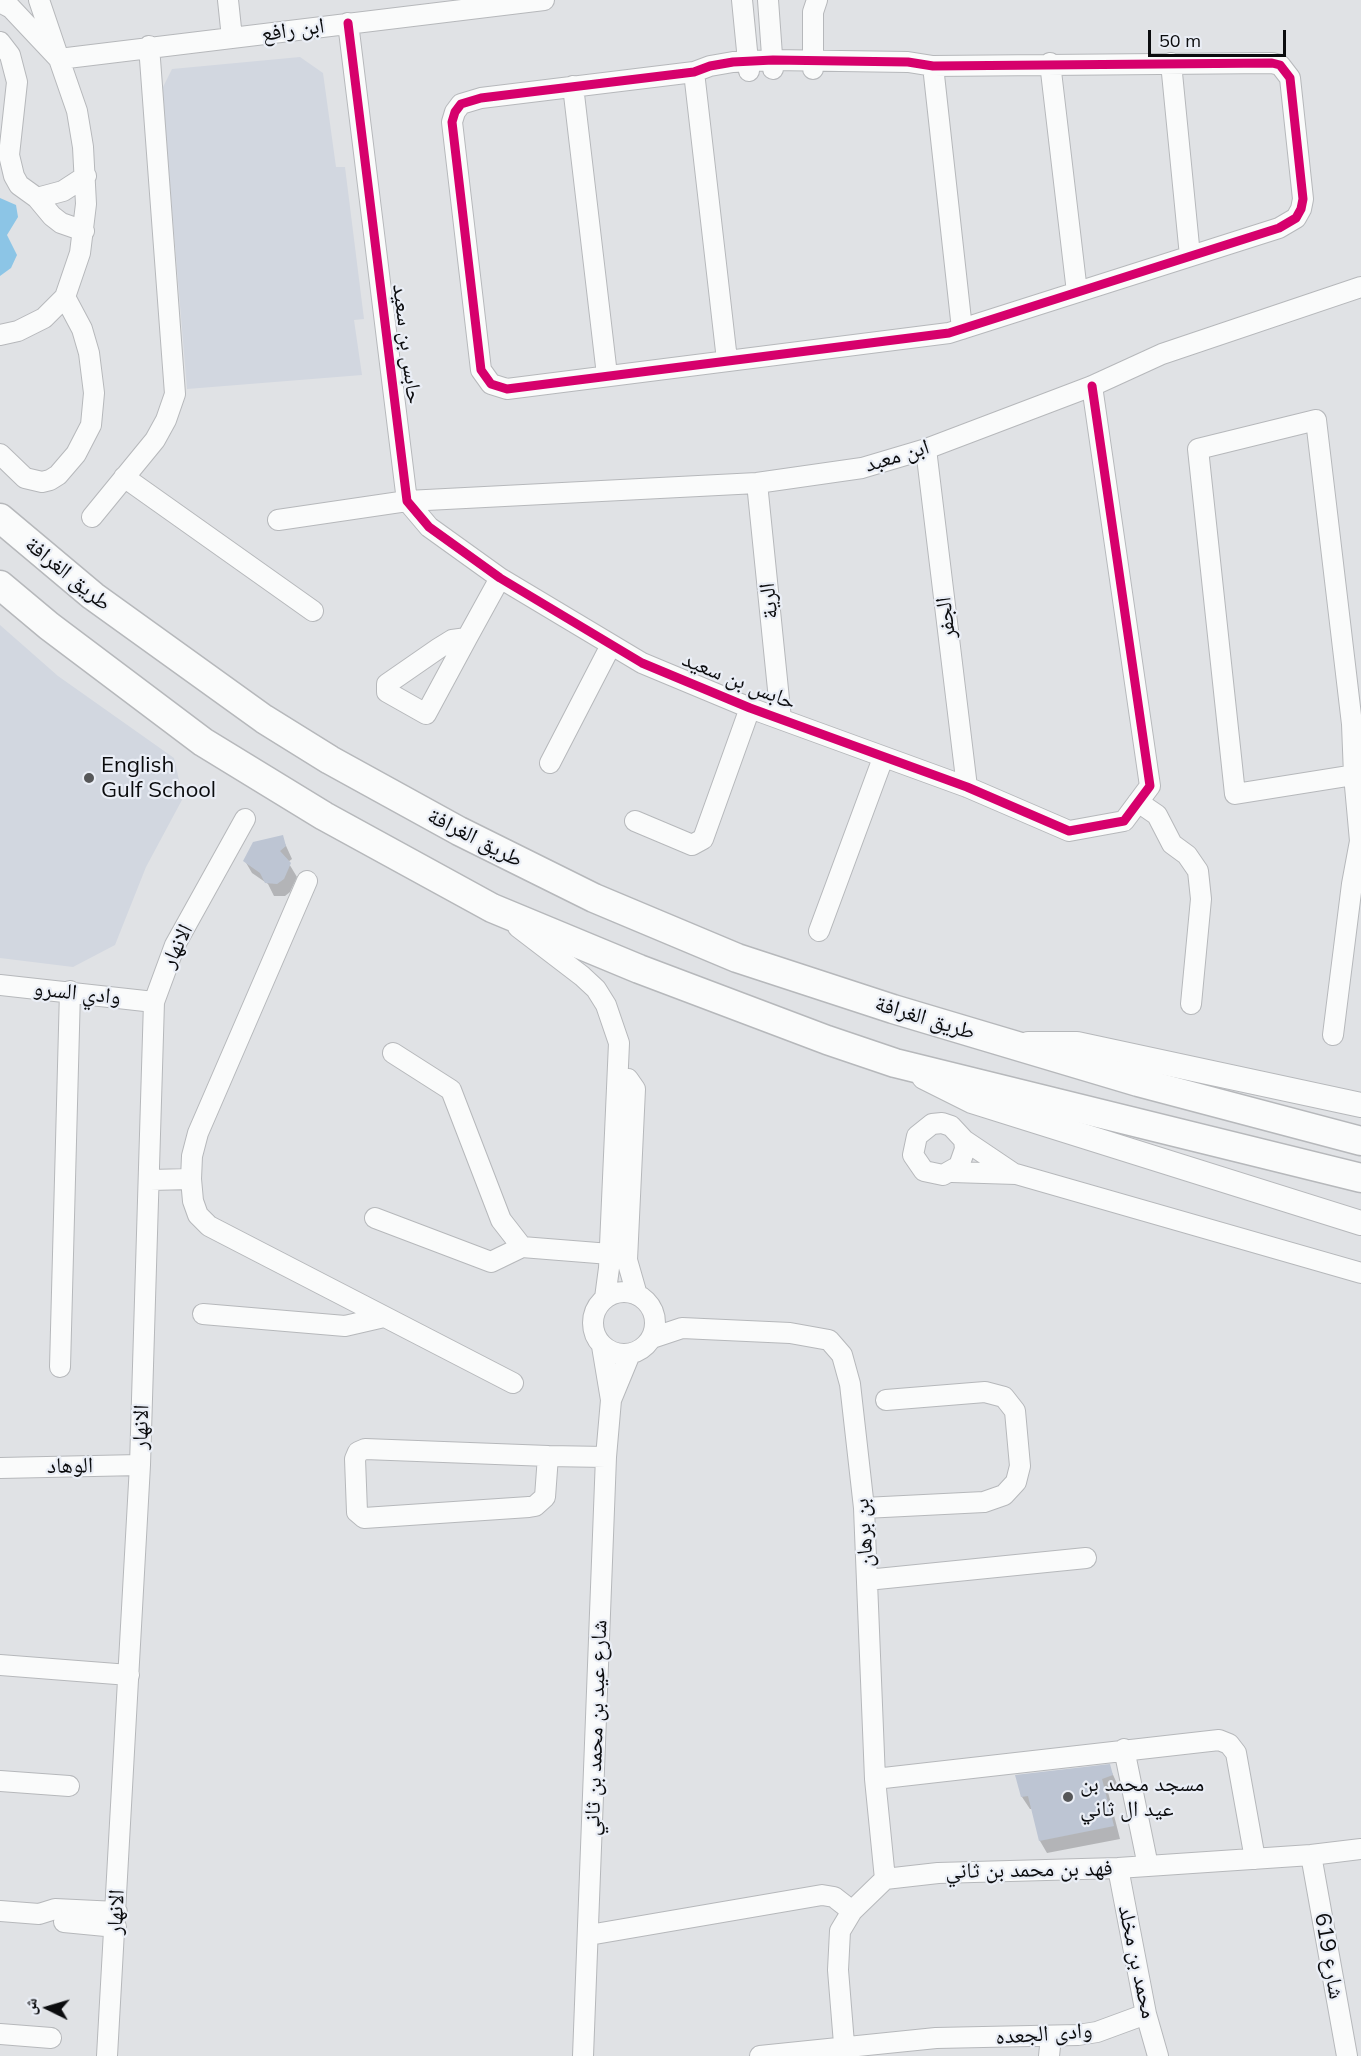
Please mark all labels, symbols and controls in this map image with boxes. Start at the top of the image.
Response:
street label: ابن رافع [260,13,326,47]
scale bar [1151,18,1289,56]
text: 50 m [1159,29,1201,52]
street label: حابس بن سعيد [387,283,427,405]
street label: ابن معبد [862,434,932,478]
street label: طريق الغرافة [20,531,116,617]
street label: الرية [754,582,784,620]
street label: الجفر [930,596,962,640]
street label: حابس بن سعيد [678,646,800,716]
place label: English Gulf School [101,752,216,804]
marker: English Gulf School [82,771,96,785]
street label: طريق الغرافة [423,803,527,873]
street label: الانهار [155,920,199,972]
street label: وادي السرو [32,975,122,1011]
street label: طريق الغرافة [872,990,978,1046]
street label: الانهار [127,1404,155,1450]
street label: الوهاد [47,1452,93,1480]
street label: بن برهان [848,1498,880,1568]
street label: شارع عيد بن محمد بن ثاني [579,1619,613,1837]
place label: مسجد محمد بن عيد ال ثاني [1080,1771,1204,1822]
marker: مسجد محمد بن عيد ال ثاني [1061,1790,1075,1804]
street label: فهد بن محمد بن ثاني [945,1855,1113,1885]
street label: الانهار [102,1889,130,1935]
street label: محمد بن مخلد [1112,1903,1162,2021]
street label: شارع 619 [1308,1911,1350,2001]
north arrow [18,1978,78,2038]
text: ش [19,1997,41,2016]
street label: وادى الجعده [995,2017,1093,2051]

